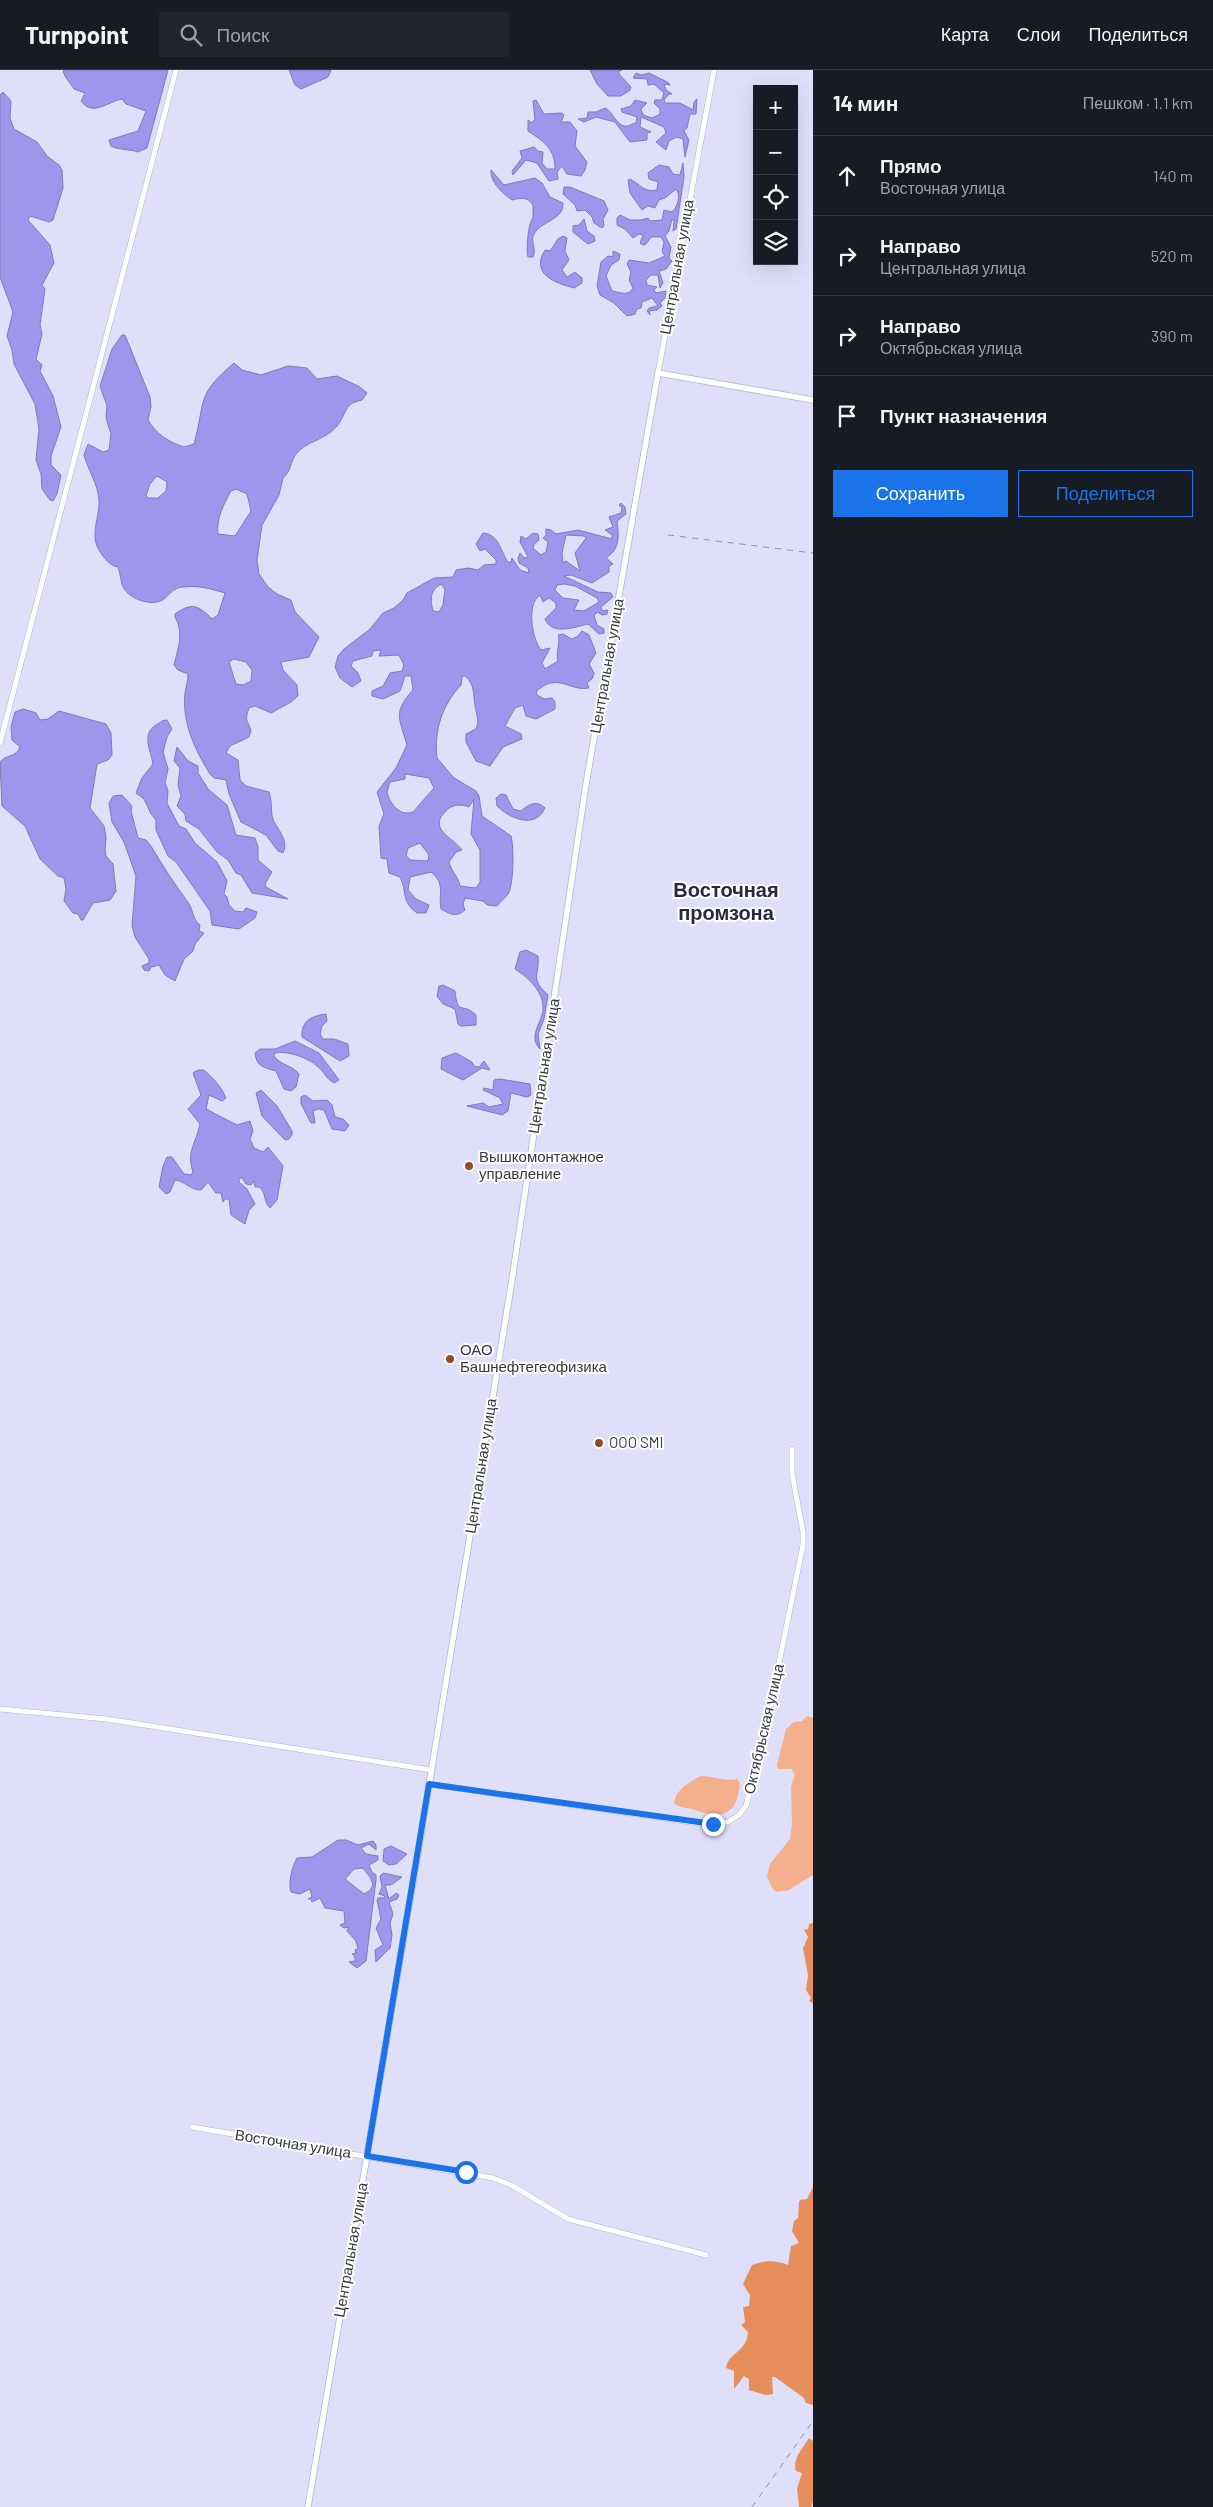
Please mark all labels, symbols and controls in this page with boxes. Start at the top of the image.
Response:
search box [159,12,509,57]
text: Turnpoint [25,20,129,49]
icon: search [177,21,205,49]
text: Поиск [217,23,269,46]
text: Карта [941,23,989,45]
text: Слои [1017,23,1061,45]
text: Поделиться [1089,23,1188,45]
map controls [753,85,798,265]
button: + [753,85,798,130]
text: 14 мин [833,90,898,115]
text: Пешком · 1.1 km [1083,93,1193,112]
button: − [753,130,798,175]
text: Прямо [880,154,942,177]
icon: ahead [833,162,861,190]
text: 140 m [1153,166,1193,185]
button: locate [753,175,798,220]
text: Восточная улица [880,178,1005,197]
street label: Центральная улица [655,197,697,336]
button: layers [753,220,798,265]
text: Направо [880,234,961,257]
icon: right [833,242,861,270]
text: 520 m [1151,246,1193,265]
text: Центральная улица [880,258,1026,277]
text: Направо [880,314,961,337]
icon: right [833,322,861,350]
text: 390 m [1151,326,1193,345]
text: Октябрьская улица [880,338,1022,357]
icon: arrive [833,402,861,430]
text: Пункт назначения [880,404,1047,427]
button: Сохранить [833,470,1008,517]
button: Поделиться [1018,470,1193,517]
street label: Центральная улица [585,596,627,735]
district label: Восточная промзона [673,877,779,924]
street label: Центральная улица [523,996,563,1135]
place label: Вышкомонтажное управление [479,1147,604,1182]
marker: Вышкомонтажное управление [463,1160,475,1172]
place label: ОАО Башнефтегеофизика [460,1340,608,1375]
marker: ОАО Башнефтегеофизика [444,1353,456,1365]
street label: Центральная улица [460,1396,500,1535]
place label: OOO SMI [609,1433,663,1451]
marker: OOO SMI [593,1437,605,1449]
street label: Октябрьская улица [739,1661,787,1796]
route end [702,1813,725,1836]
street label: Восточная улица [234,2125,353,2161]
route start [455,2161,478,2184]
street label: Центральная улица [329,2180,371,2319]

